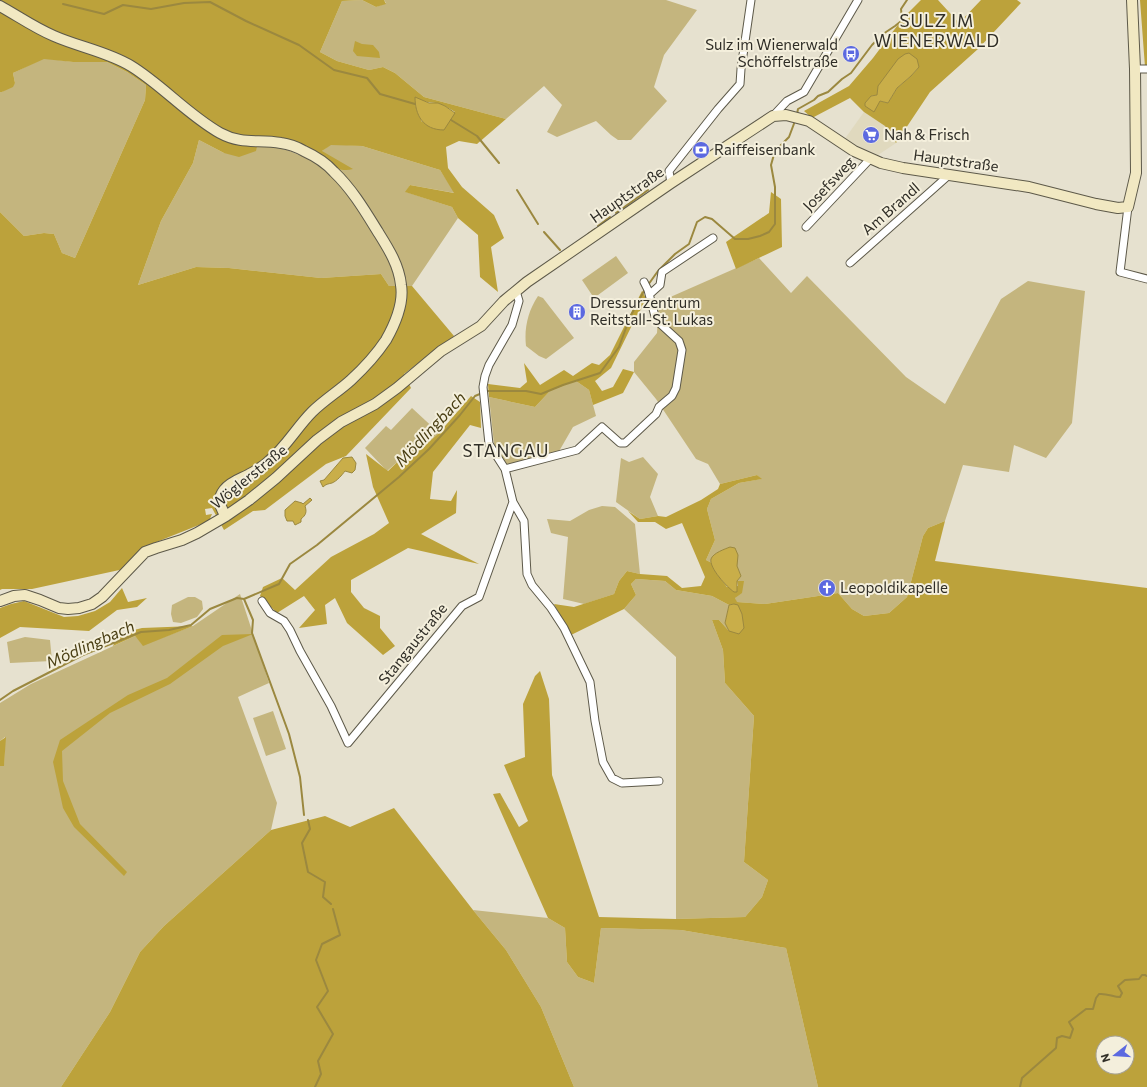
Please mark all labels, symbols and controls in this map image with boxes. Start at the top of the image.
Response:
district label: SULZ IM WIENERWALD [874,10,1000,51]
place label: Sulz im Wienerwald Schöffelstraße [705,35,838,70]
bus stop icon: Sulz im Wienerwald Schöffelstraße [841,44,861,64]
supermarket icon: Nah & Frisch [861,125,881,145]
place label: Nah & Frisch [884,125,970,143]
bank icon: Raiffeisenbank [691,140,711,160]
place label: Raiffeisenbank [714,140,815,158]
street label: Hauptstraße [912,145,1000,175]
street label: Josefsweg [799,152,858,214]
street label: Hauptstraße [586,162,667,226]
street label: Am Brandl [858,178,923,238]
place label: Dressurzentrum Reitstall-St. Lukas [590,293,713,328]
building icon: Dressurzentrum Reitstall-St. Lukas [567,302,587,322]
water label: Mödlingbach [390,387,469,470]
street label: Wöglerstraße [207,440,290,512]
district label: STANGAU [463,440,549,461]
church icon: Leopoldikapelle [817,578,837,598]
place label: Leopoldikapelle [840,578,948,596]
street label: Stangaustraße [374,599,450,688]
water label: Mödlingbach [43,616,137,672]
north arrow [1095,1035,1135,1075]
text: N [1098,1052,1112,1064]

